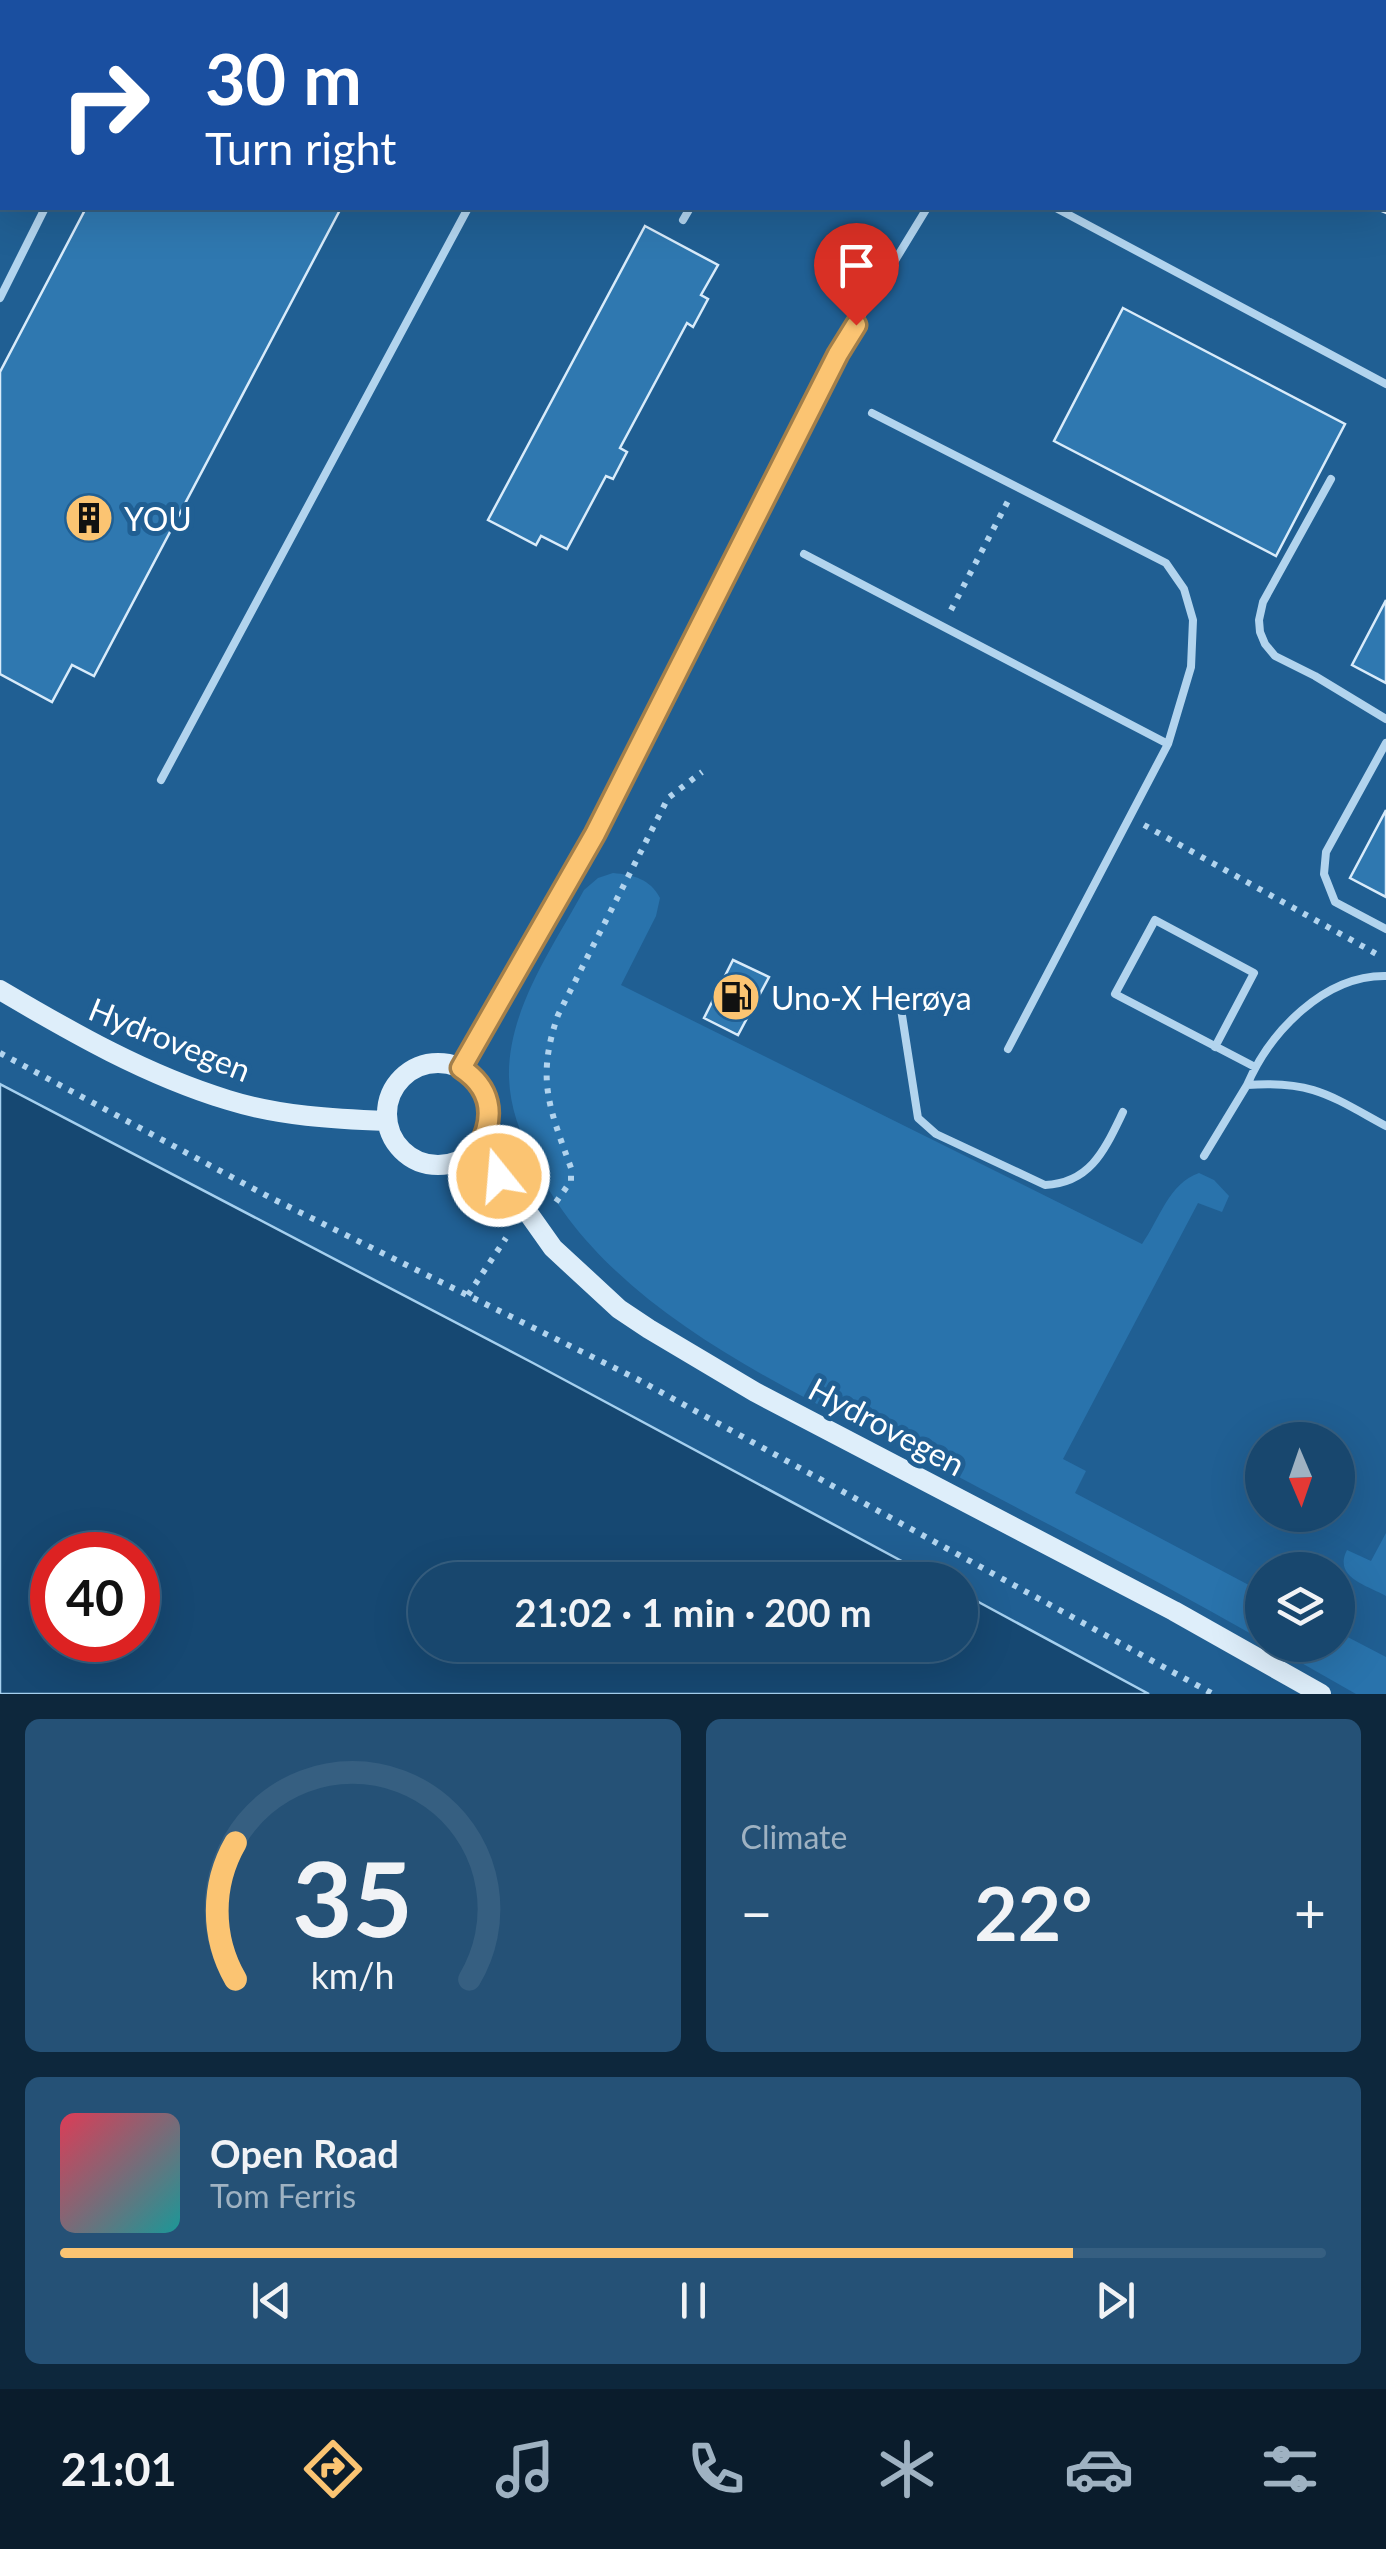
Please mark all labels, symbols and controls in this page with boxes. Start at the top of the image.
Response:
text: 30 m [205,36,362,120]
icon: right [40,40,170,170]
text: Turn right [205,121,396,175]
pin [814,223,899,326]
icon: arrive [829,238,884,293]
building icon: YOU [63,492,115,544]
place label: YOU [124,499,192,538]
fuel station icon: Uno-X Herøya [710,971,762,1023]
place label: Uno-X Herøya [771,978,972,1017]
street label: Hydrovegen [84,989,256,1089]
position arrow [447,1124,551,1228]
street label: Hydrovegen [802,1369,972,1483]
north arrow [1245,1422,1355,1532]
map controls [1245,1422,1355,1662]
speed limit sign: 40 [30,1532,160,1662]
button: layers [1245,1552,1355,1662]
text: 21:02 · 1 min · 200 m [514,1589,872,1635]
text: Climate [741,1817,847,1856]
text: 35 [292,1834,413,1959]
text: 22° [974,1867,1092,1957]
text: − [741,1879,772,1945]
text: + [1294,1879,1326,1945]
text: km/h [311,1954,395,1997]
text: Open Road [210,2130,399,2176]
text: Tom Ferris [210,2176,356,2215]
icon: previous [244,2273,299,2328]
icon: pause [666,2273,721,2328]
icon: next [1088,2273,1143,2328]
icon: directions [298,2434,368,2504]
icon: music [490,2434,560,2504]
icon: phone [681,2434,751,2504]
icon: climate [872,2434,942,2504]
icon: car [1064,2434,1134,2504]
icon: filters [1255,2434,1325,2504]
text: 21:01 [61,2442,177,2496]

